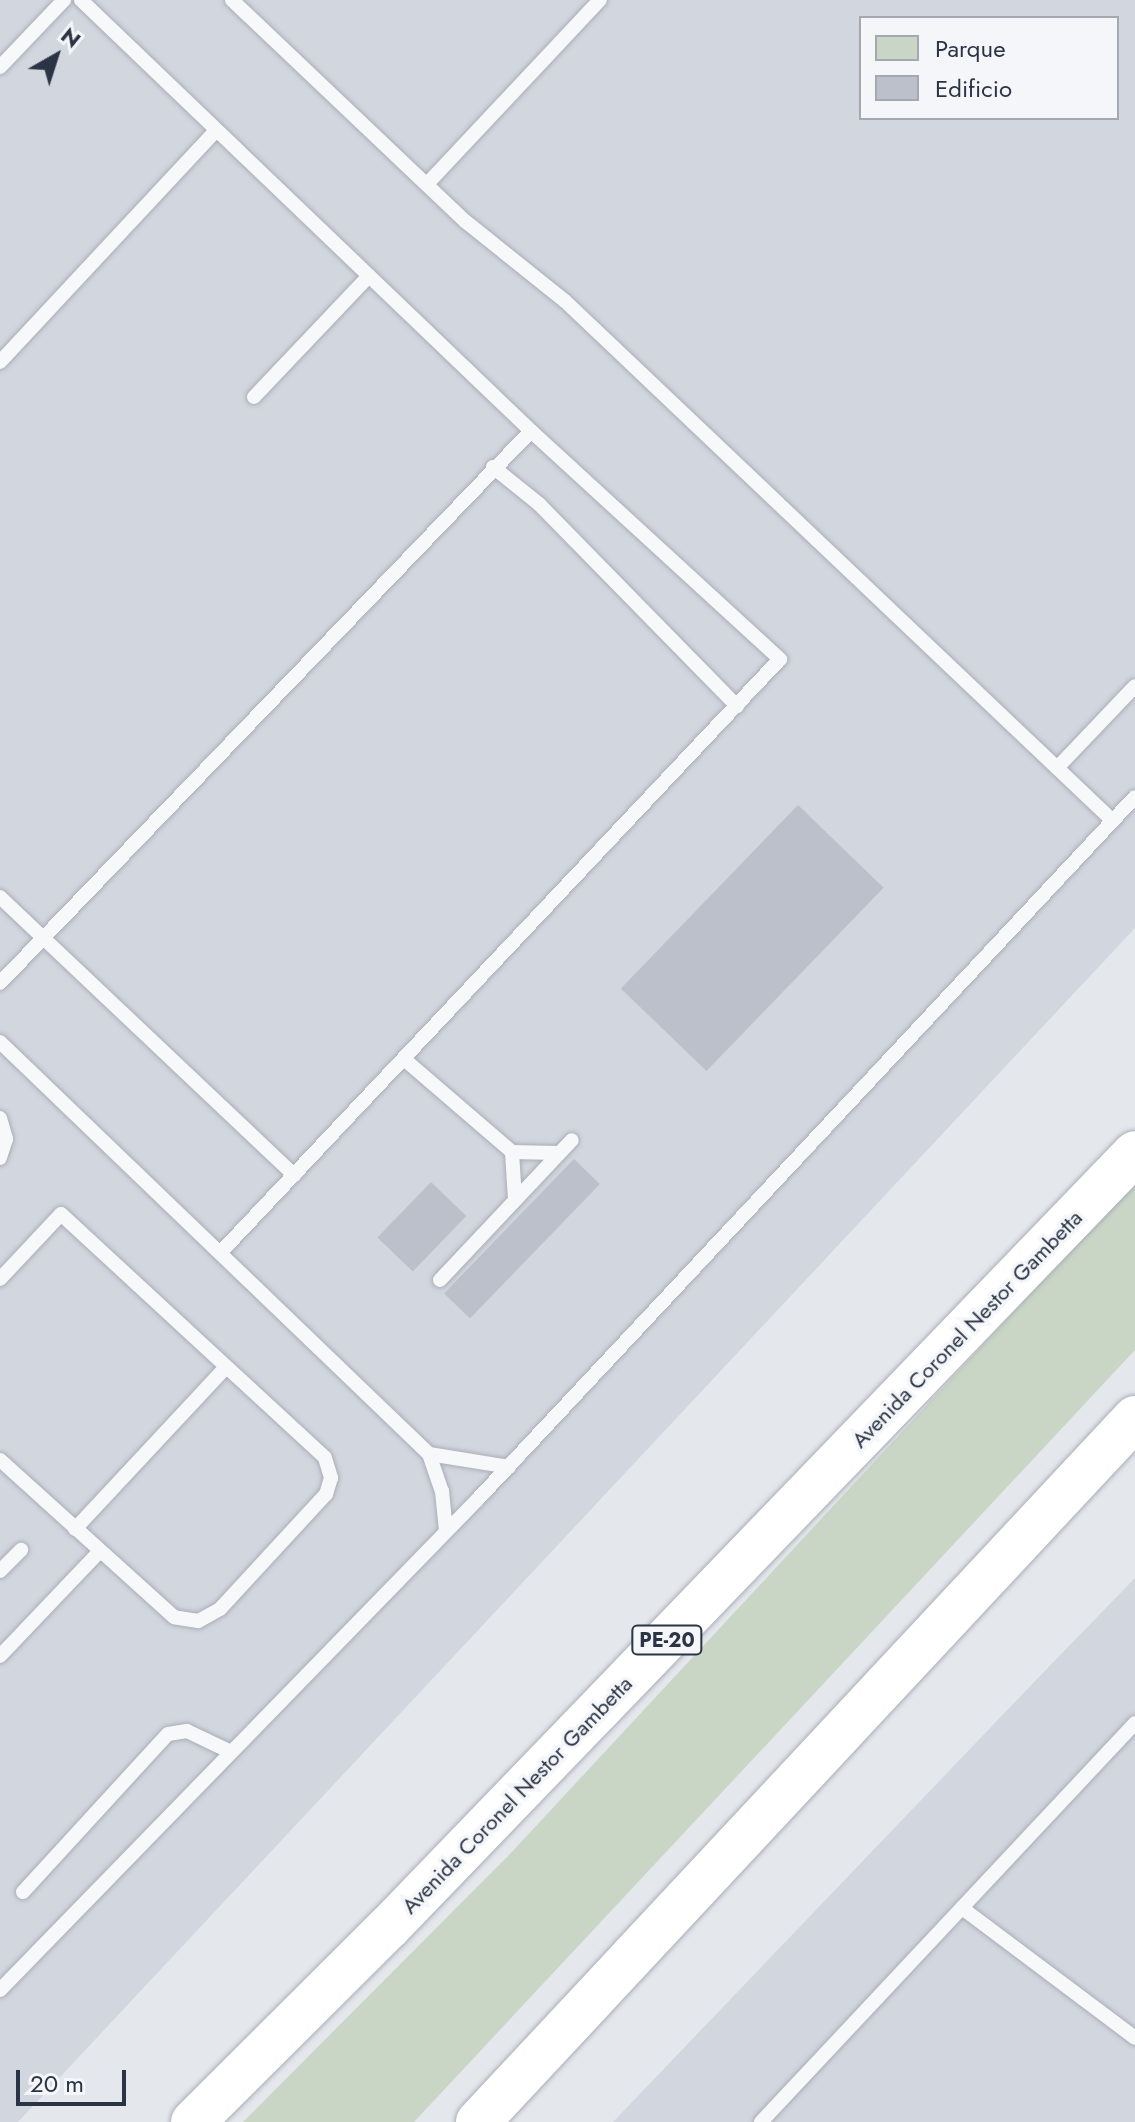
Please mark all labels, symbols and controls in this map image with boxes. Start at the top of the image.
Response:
north arrow [16,16,96,96]
legend [859,16,1119,120]
text: N [54,19,88,55]
text: Parque [935,31,1006,66]
text: Edificio [935,71,1012,106]
street label: Avenida Coronel Nestor Gambetta [846,1205,1088,1453]
road number: PE-20 [631,1624,703,1656]
street label: Avenida Coronel Nestor Gambetta [396,1671,638,1919]
scale bar [20,2054,130,2104]
text: 20 m [30,2066,84,2101]

